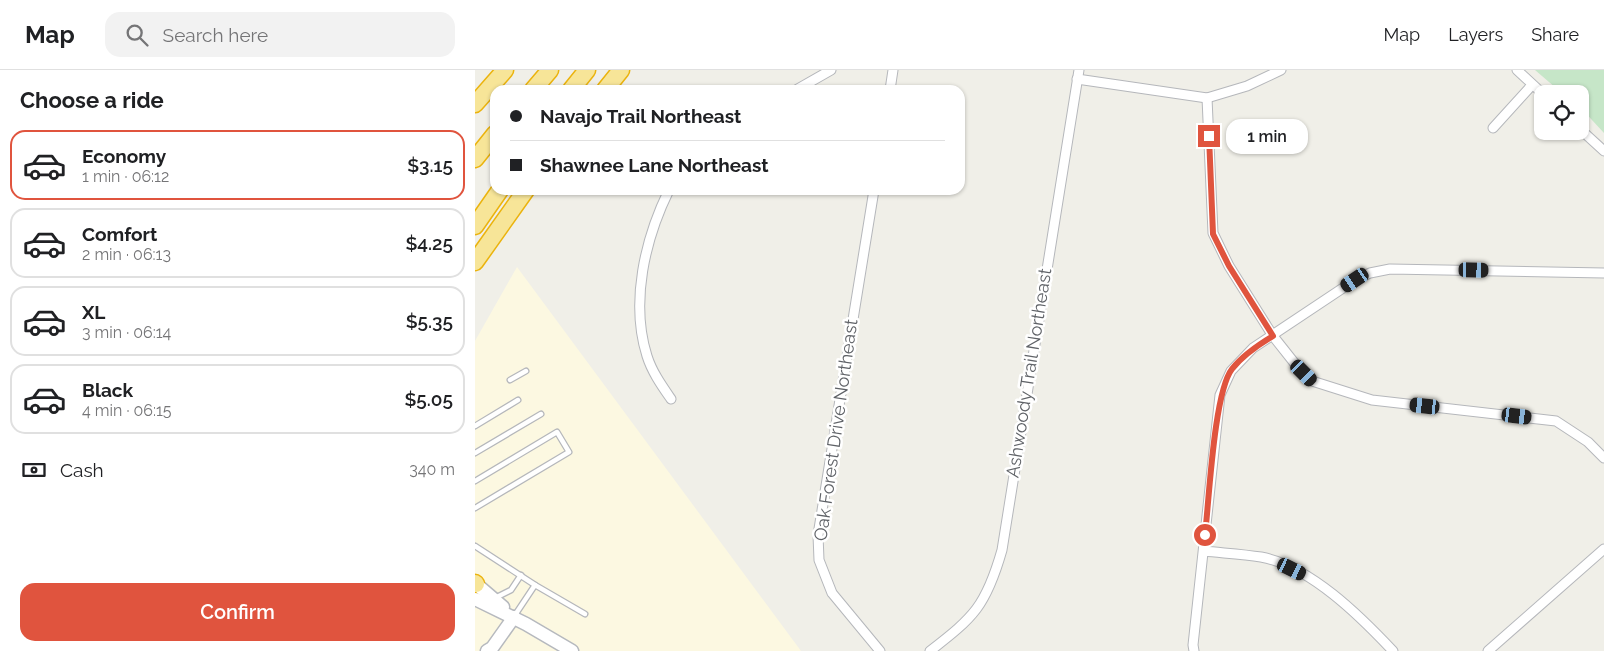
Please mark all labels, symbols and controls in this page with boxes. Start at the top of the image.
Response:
search box [105,12,455,57]
text: Map [25,20,75,49]
icon: search [123,21,151,49]
text: Search here [163,24,268,46]
text: Map [1384,24,1420,45]
text: Layers [1448,24,1503,45]
text: Share [1531,24,1579,45]
map controls [1534,85,1589,140]
button: locate [1534,85,1589,140]
text: Choose a ride [20,87,164,113]
text: Navajo Trail Northeast [540,105,741,127]
callout: 1 min [1227,118,1309,154]
route end [1198,125,1220,147]
text: 1 min [1247,127,1287,146]
icon: car [22,143,67,188]
text: Economy [82,145,166,167]
text: $3.15 [407,154,453,176]
text: Shawnee Lane Northeast [540,154,769,176]
text: 1 min · 06:12 [82,167,169,186]
icon: car [22,221,67,266]
text: Comfort [82,223,157,245]
text: $4.25 [405,232,453,254]
text: 2 min · 06:13 [82,245,171,264]
car [1458,262,1489,278]
car [1338,265,1371,295]
street label: Ashwoody Trail Northeast [1002,267,1055,479]
icon: car [22,299,67,344]
text: XL [82,301,105,323]
text: $5.35 [406,310,453,332]
street label: Oak Forest Drive Northeast [810,318,861,542]
text: 3 min · 06:14 [82,323,171,342]
car [1288,357,1319,389]
icon: car [22,377,67,422]
text: Black [82,379,133,401]
text: $5.05 [404,388,453,410]
car [1409,397,1440,415]
text: 4 min · 06:15 [82,401,172,420]
car [1501,407,1532,425]
icon: cash [20,456,48,484]
text: Cash [60,459,104,481]
text: 340 m [409,460,455,479]
route start [1194,524,1216,546]
car [1275,556,1308,582]
button: Confirm [20,583,455,641]

